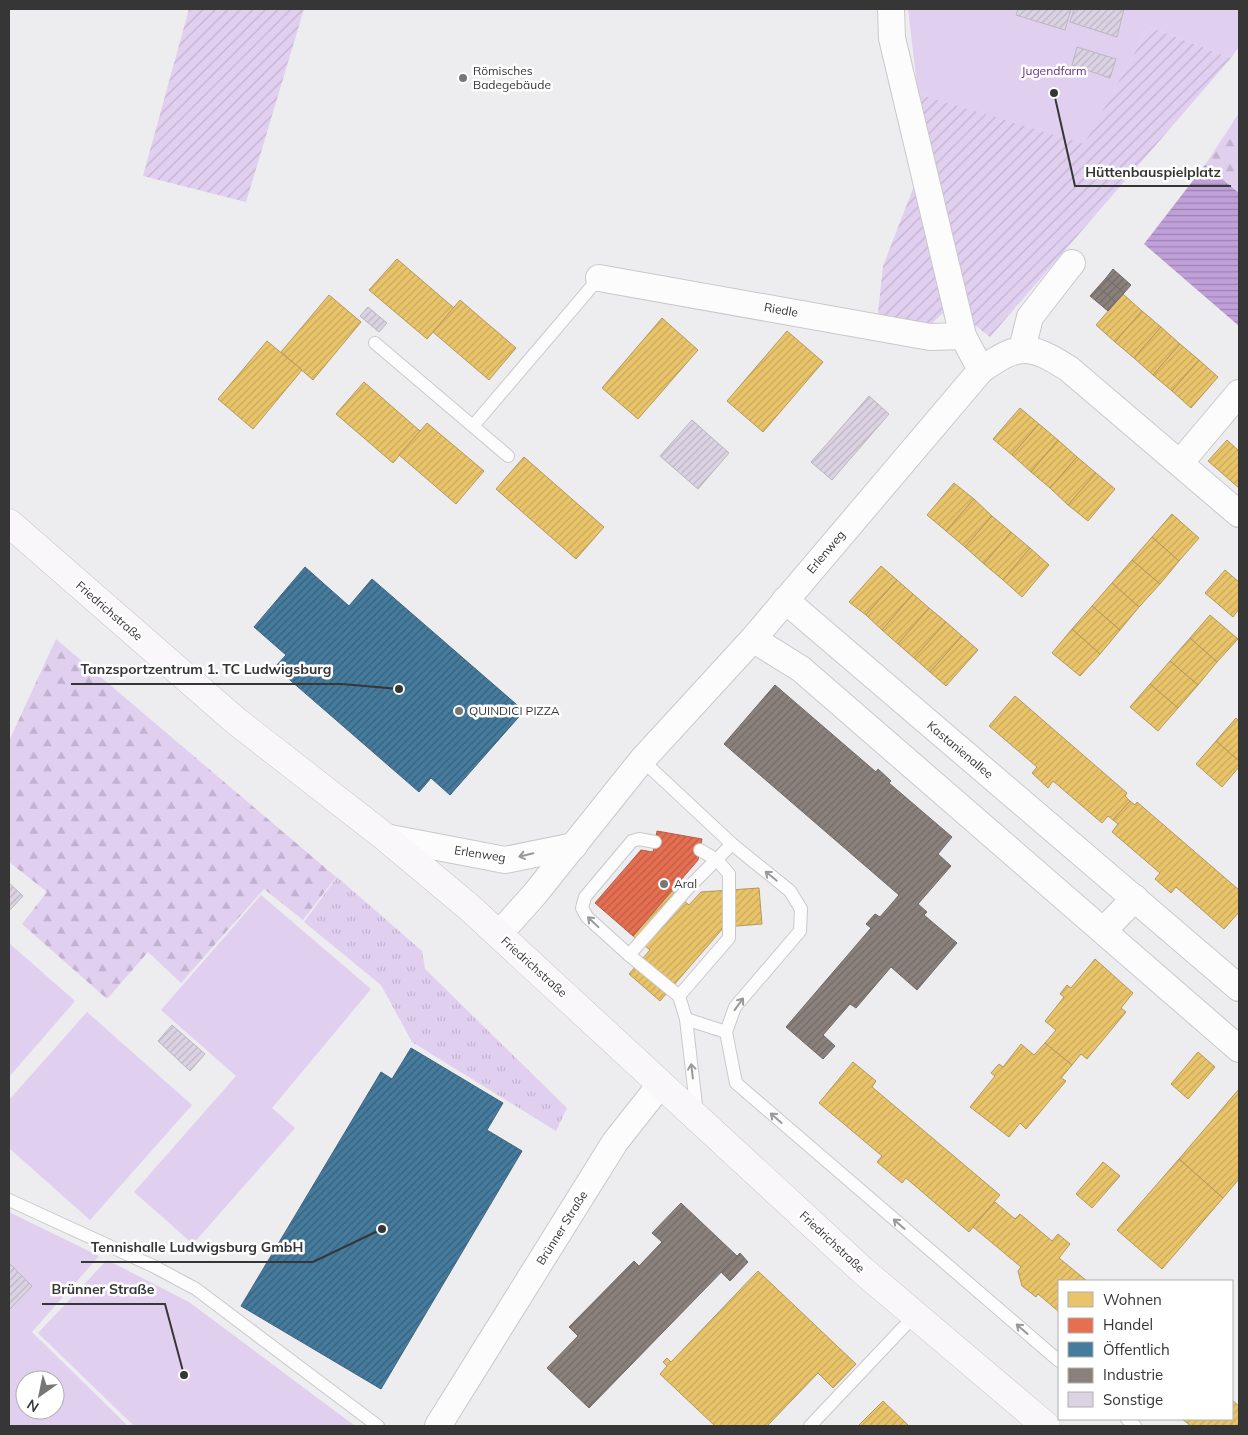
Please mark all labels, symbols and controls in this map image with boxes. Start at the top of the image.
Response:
place label: Römisches Badegebäude [473,63,551,92]
park label: Jugendfarm [1022,63,1086,78]
marker: Römisches Badegebäude [457,72,469,84]
callout: Hüttenbauspielplatz [1075,157,1231,186]
text: Hüttenbauspielplatz [1085,163,1221,181]
street label: Riedle [763,299,799,320]
street label: Erlenweg [803,527,848,576]
street label: Friedrichstraße [73,578,146,644]
callout: Tanzsportzentrum 1. TC Ludwigsburg [71,655,342,684]
text: Tanzsportzentrum 1. TC Ludwigsburg [81,660,331,678]
place label: QUINDICI PIZZA [469,703,560,718]
marker: QUINDICI PIZZA [453,705,465,717]
street label: Kastanienallee [924,718,996,782]
street label: Erlenweg [453,842,507,865]
one-way arrow [518,851,534,860]
one-way arrow [765,870,778,881]
place label: Aral [674,876,697,891]
marker: Aral [658,878,670,890]
one-way arrow [586,916,599,928]
street label: Friedrichstraße [498,933,570,1000]
one-way arrow [734,997,744,1011]
one-way arrow [687,1063,697,1079]
one-way arrow [769,1112,782,1124]
street label: Brünner Straße [533,1188,590,1268]
street label: Friedrichstraße [797,1208,868,1276]
one-way arrow [892,1218,905,1229]
callout: Tennishalle Ludwigsburg GmbH [81,1233,313,1262]
text: Tennishalle Ludwigsburg GmbH [91,1238,303,1256]
callout: Brünner Straße [42,1275,165,1304]
text: Brünner Straße [52,1280,155,1298]
legend [1058,1280,1233,1420]
text: Wohnen [1103,1290,1162,1309]
text: Handel [1103,1315,1153,1334]
one-way arrow [1016,1324,1029,1335]
text: Öffentlich [1103,1340,1170,1359]
text: Industrie [1103,1365,1163,1384]
north arrow [15,1370,65,1420]
text: Sonstige [1103,1390,1163,1409]
text: N [24,1395,42,1416]

